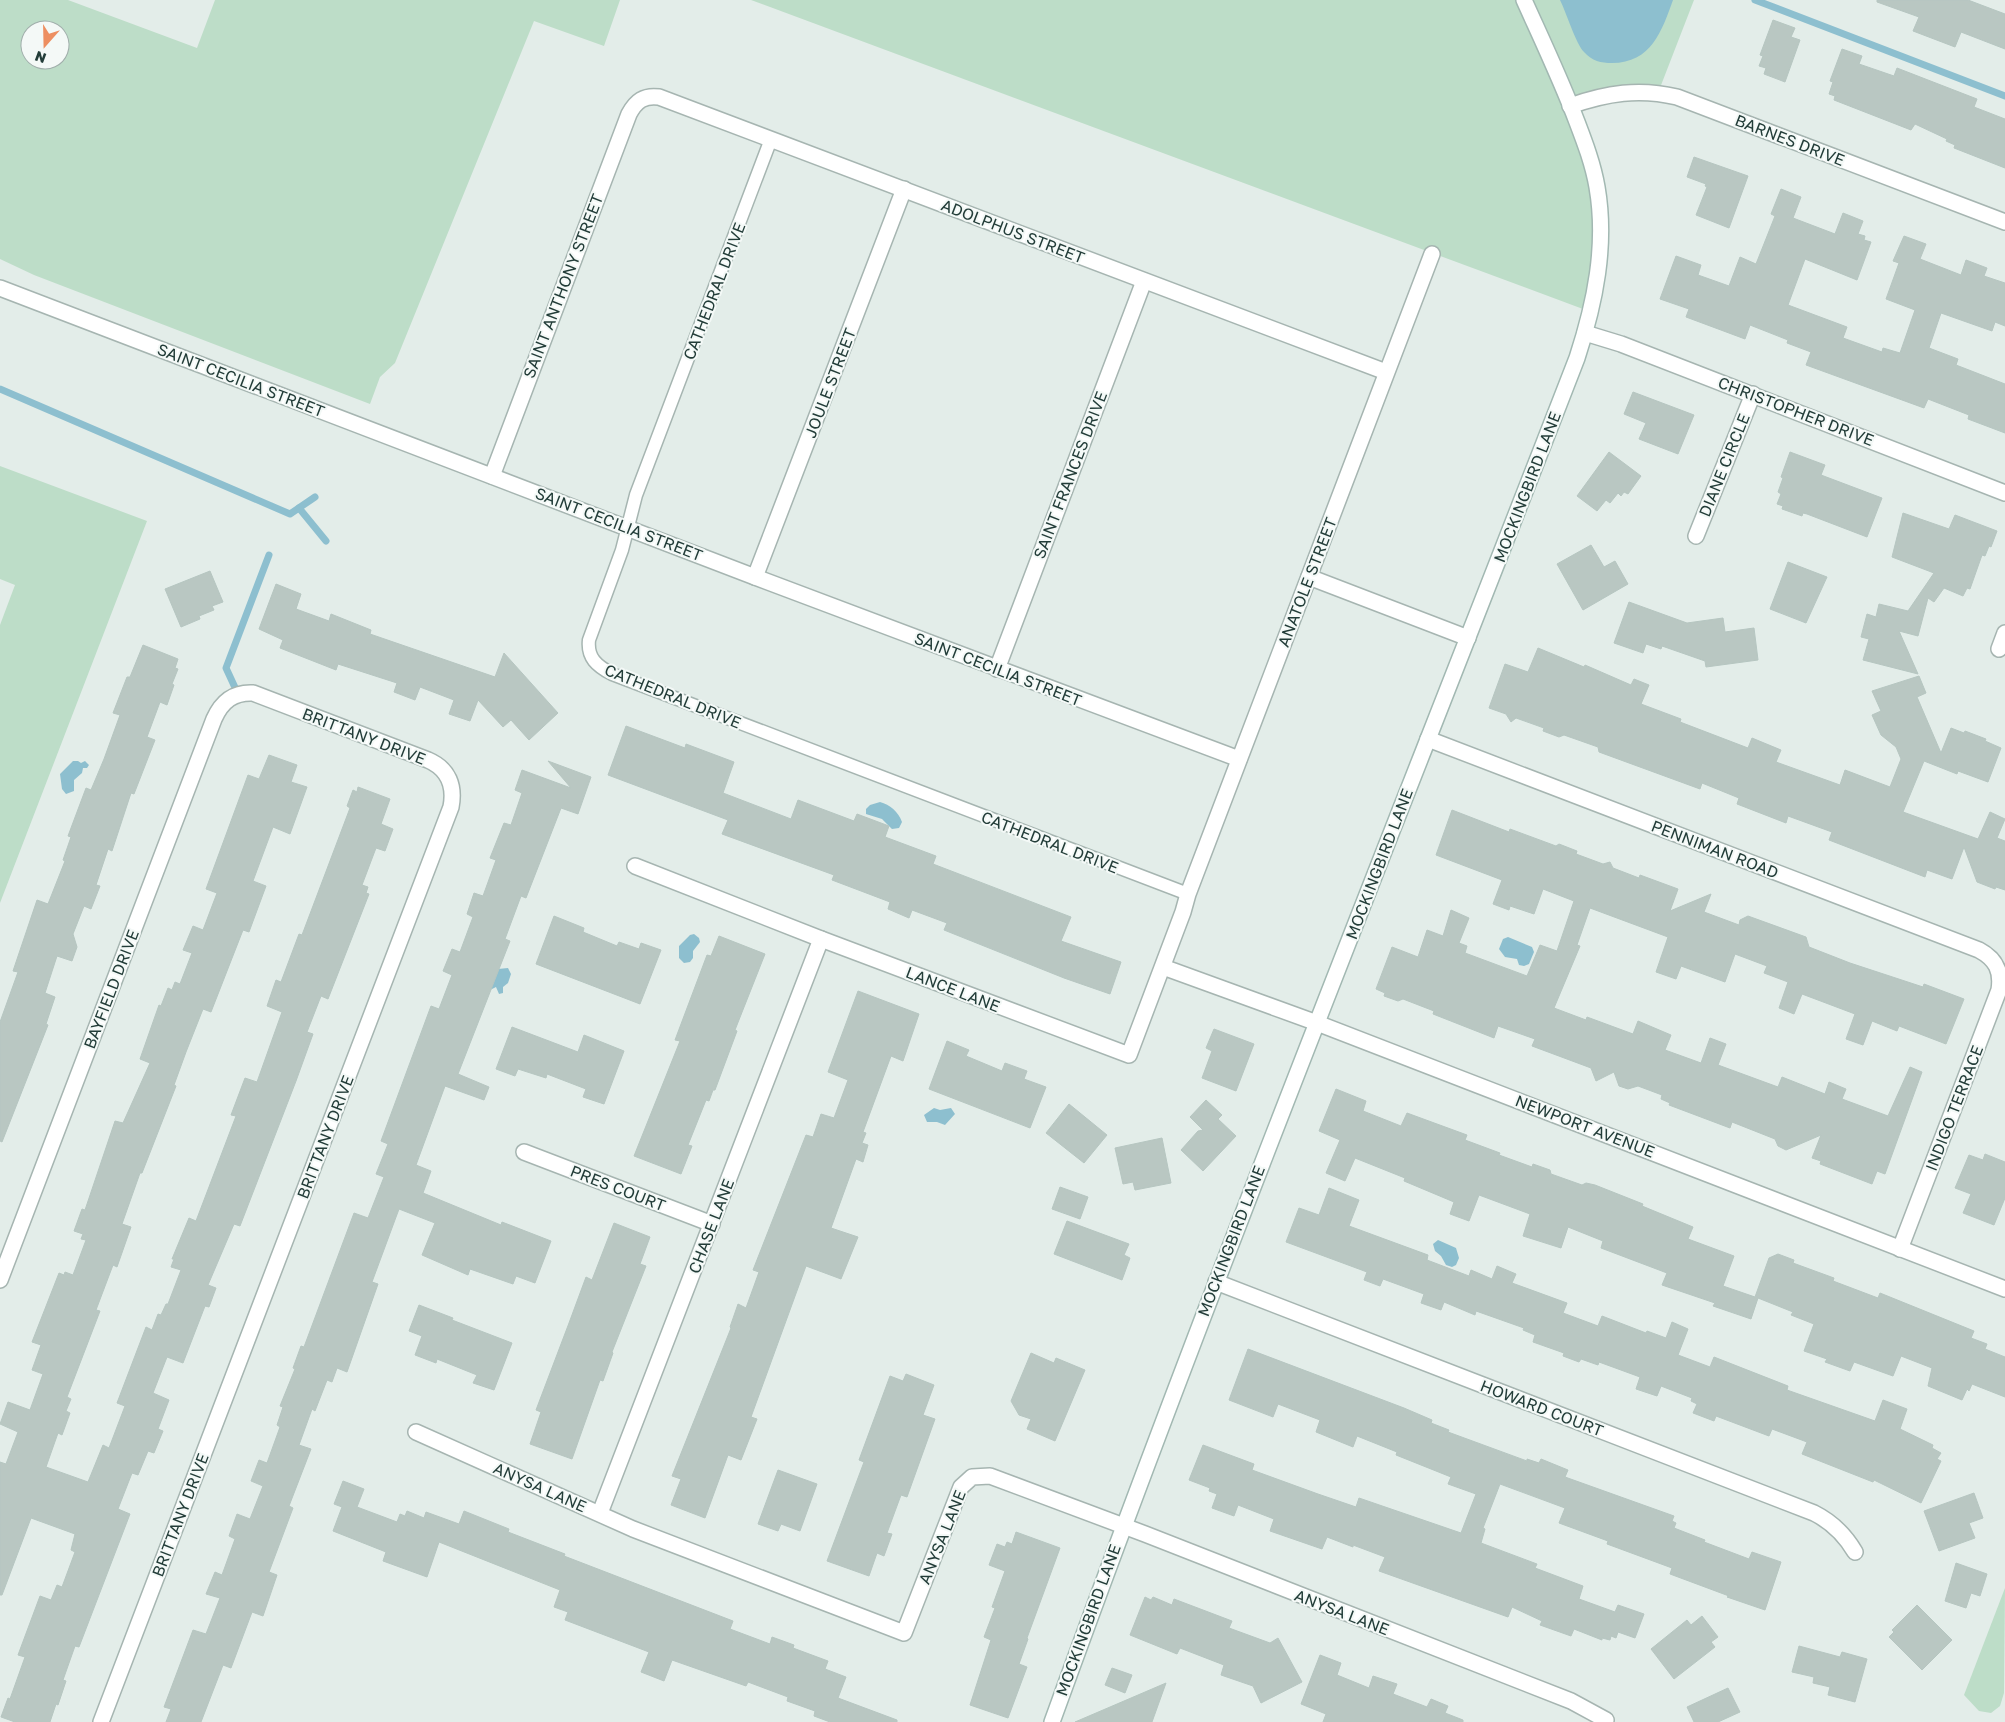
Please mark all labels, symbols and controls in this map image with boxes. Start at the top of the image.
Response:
north arrow [20,20,70,70]
text: N [32,48,48,67]
street label: BARNES DRIVE [1732,110,1848,170]
street label: SAINT ANTHONY STREET [519,191,607,381]
street label: ADOLPHUS STREET [939,194,1088,268]
street label: CATHEDRAL DRIVE [679,220,749,362]
street label: JOULE STREET [800,325,860,441]
street label: SAINT CECILIA STREET [154,339,328,421]
street label: CHRISTOPHER DRIVE [1715,372,1877,450]
street label: SAINT FRANCES DRIVE [1029,388,1111,562]
street label: MOCKINGBIRD LANE [1489,409,1565,565]
street label: DIANE CIRCLE [1694,411,1754,519]
street label: SAINT CECILIA STREET [532,483,706,565]
street label: ANATOLE STREET [1273,514,1341,650]
street label: SAINT CECILIA STREET [911,628,1085,710]
street label: CATHEDRAL DRIVE [602,660,744,732]
street label: BRITTANY DRIVE [299,703,429,769]
street label: MOCKINGBIRD LANE [1341,786,1417,942]
street label: CATHEDRAL DRIVE [979,807,1121,877]
street label: PENNIMAN ROAD [1649,816,1781,882]
street label: BAYFIELD DRIVE [79,927,143,1051]
street label: LANCE LANE [903,962,1003,1016]
street label: INDIGO TERRACE [1921,1042,1987,1174]
street label: BRITTANY DRIVE [292,1072,358,1202]
street label: NEWPORT AVENUE [1513,1090,1657,1162]
street label: PRES COURT [568,1161,669,1215]
street label: MOCKINGBIRD LANE [1193,1163,1269,1319]
street label: CHASE LANE [684,1176,738,1276]
street label: HOWARD COURT [1478,1375,1606,1441]
street label: BRITTANY DRIVE [147,1450,213,1580]
street label: ANYSA LANE [490,1458,590,1516]
street label: ANYSA LANE [914,1487,970,1587]
street label: MOCKINGBIRD LANE [1051,1541,1125,1699]
street label: ANYSA LANE [1292,1585,1392,1639]

